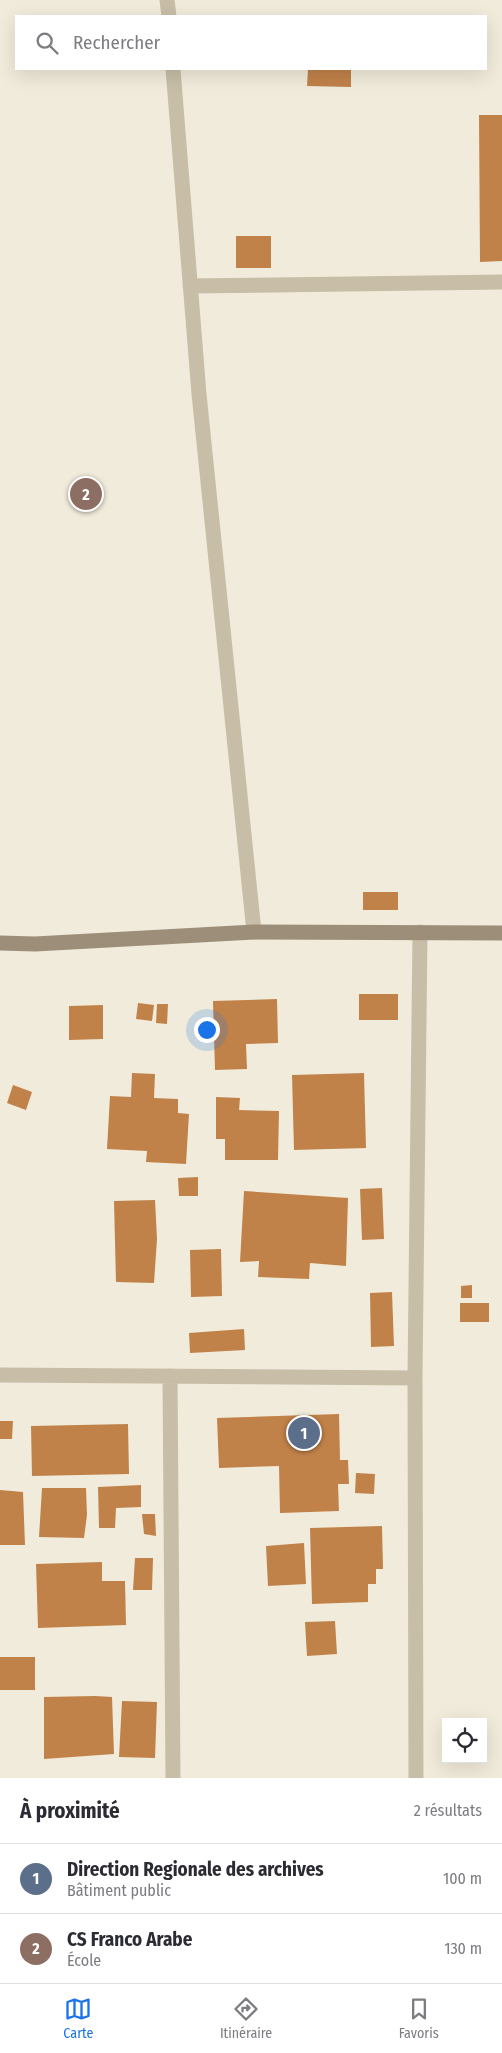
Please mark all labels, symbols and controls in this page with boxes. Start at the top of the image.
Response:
search box [15,15,487,70]
icon: search [33,29,61,57]
text: Rechercher [73,31,160,54]
pin: 2 [70,475,102,513]
your location [194,1017,220,1043]
pin: 1 [288,1414,320,1452]
map controls [442,1718,487,1763]
button: locate [442,1718,487,1763]
text: À proximité [20,1798,120,1824]
text: 2 résultats [414,1801,482,1820]
text: Direction Regionale des archives [67,1858,324,1881]
text: 1 [33,1869,39,1888]
text: 100 m [443,1869,482,1888]
text: Bâtiment public [67,1881,171,1900]
text: CS Franco Arabe [67,1928,192,1951]
text: 2 [32,1939,40,1958]
text: 130 m [444,1939,482,1958]
text: École [67,1951,101,1970]
tab: Carte [63,1995,93,2042]
tab: Itinéraire [220,1995,272,2042]
tab: Favoris [399,1995,439,2042]

